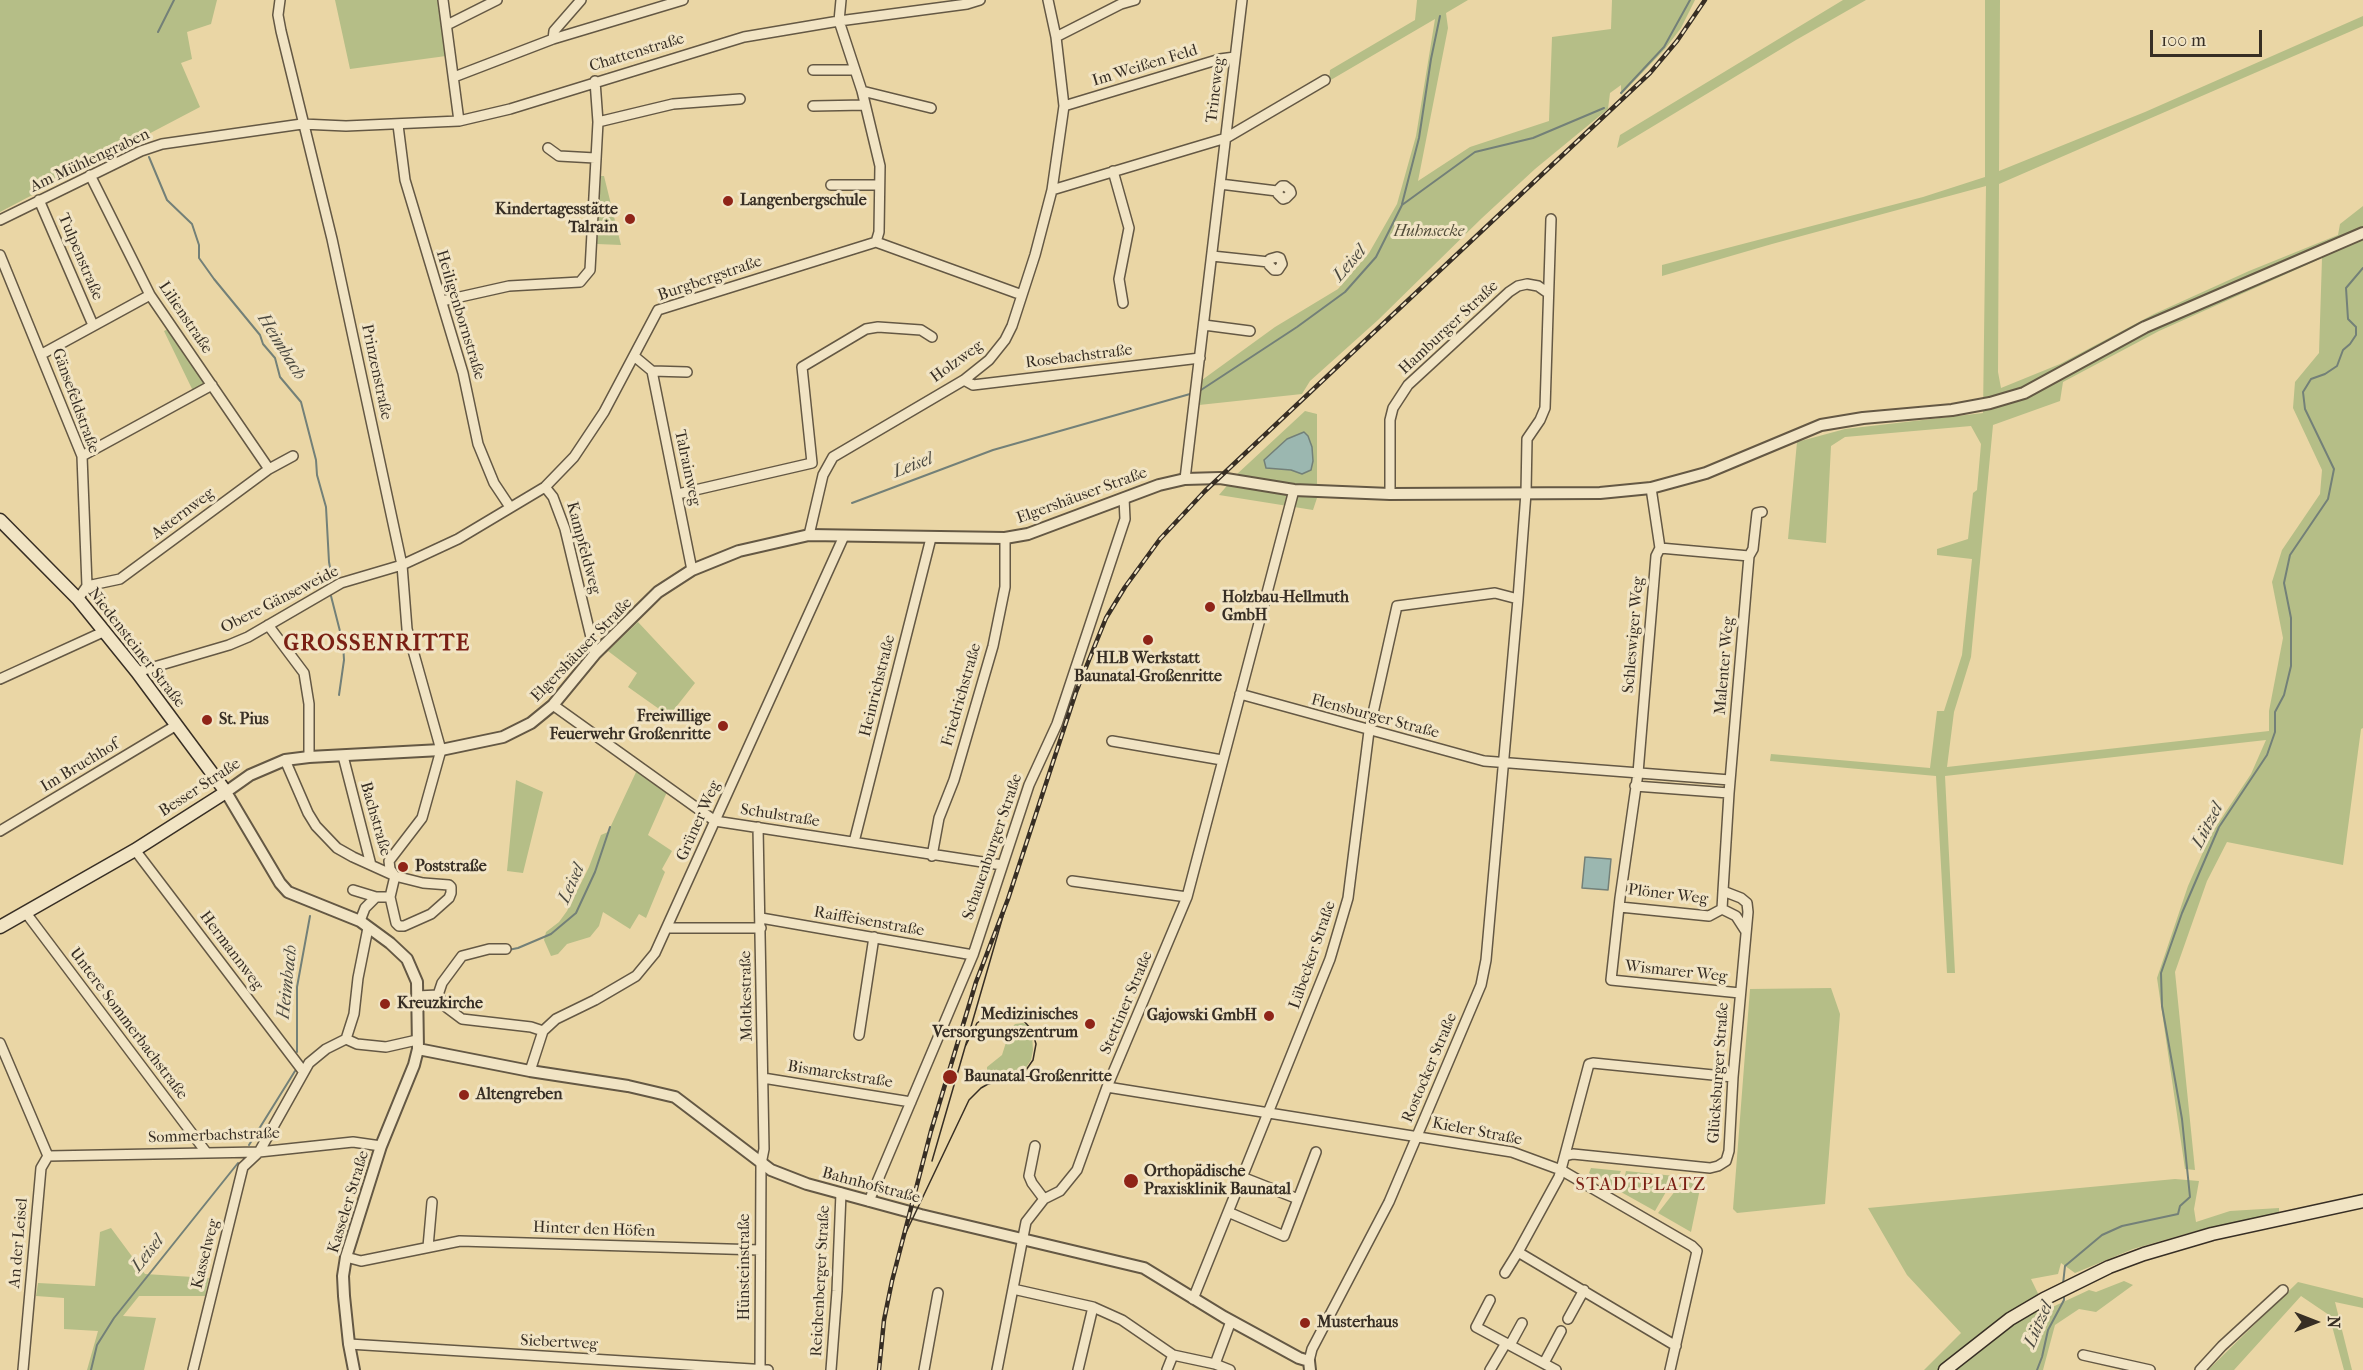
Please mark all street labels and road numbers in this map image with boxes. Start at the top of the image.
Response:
street label: Chattenstraße [587,29,687,77]
street label: Im Weißen Feld [1090,41,1200,91]
street label: Trineweg [1202,56,1230,124]
street label: Am Mühlengraben [27,125,153,197]
street label: Tulpenstraße [53,211,107,303]
street label: Heiligenbornstraße [431,248,489,382]
street label: Burgbergstraße [655,252,765,306]
street label: Hamburger Straße [1395,277,1503,379]
street label: Lilienstraße [154,278,216,358]
street label: Prinzenstraße [356,322,396,422]
street label: Holzweg [927,337,987,387]
street label: Rosebachstraße [1024,341,1134,373]
street label: Gänsefeldstraße [47,346,103,456]
street label: Talrainweg [670,428,704,508]
street label: Elgershäuser Straße [1014,463,1150,529]
street label: Asternweg [148,484,218,544]
street label: Kampfeldweg [561,500,605,596]
street label: Obere Gänseweide [218,562,342,638]
street label: Schleswiger Weg [1619,576,1649,694]
street label: Niedensteiner Straße [83,584,189,712]
street label: Elgershäuser Straße [527,594,637,706]
street label: Malenter Weg [1711,616,1739,716]
street label: Heinrichstraße [856,633,900,739]
street label: Friedrichstraße [938,641,986,749]
street label: Flensburger Straße [1309,691,1441,743]
street label: Im Bruchhof [38,735,122,797]
street label: Besser Straße [156,755,244,821]
street label: Schauenburger Straße [959,771,1027,923]
street label: Grüner Weg [673,778,725,864]
street label: Bachstraße [355,780,395,858]
street label: Schulstraße [739,800,821,832]
street label: Plöner Weg [1627,881,1709,909]
street label: Lübecker Straße [1286,898,1340,1012]
street label: Raiffeisenstraße [812,903,926,941]
street label: Hermannweg [195,908,267,994]
street label: Untere Sommerbachstraße [65,944,191,1104]
street label: Stettiner Straße [1097,948,1157,1058]
street label: Moltkestraße [737,950,757,1042]
street label: Wismarer Weg [1624,957,1728,987]
street label: Glücksburger Straße [1704,1002,1734,1144]
street label: Rostocker Straße [1398,1010,1462,1126]
street label: Bismarckstraße [786,1057,894,1093]
street label: Kieler Straße [1430,1114,1524,1150]
street label: Sommerbachstraße [148,1124,280,1148]
street label: Kasseler Straße [324,1148,374,1256]
street label: Bahnhofstraße [820,1164,922,1208]
street label: An der Leisel [5,1197,33,1289]
street label: Reichenberger Straße [807,1205,835,1357]
street label: Hünsteinstraße [735,1214,755,1320]
street label: Kasselweg [188,1217,224,1291]
street label: Hinter den Höfen [532,1218,656,1242]
street label: Siebertweg [520,1331,598,1355]

